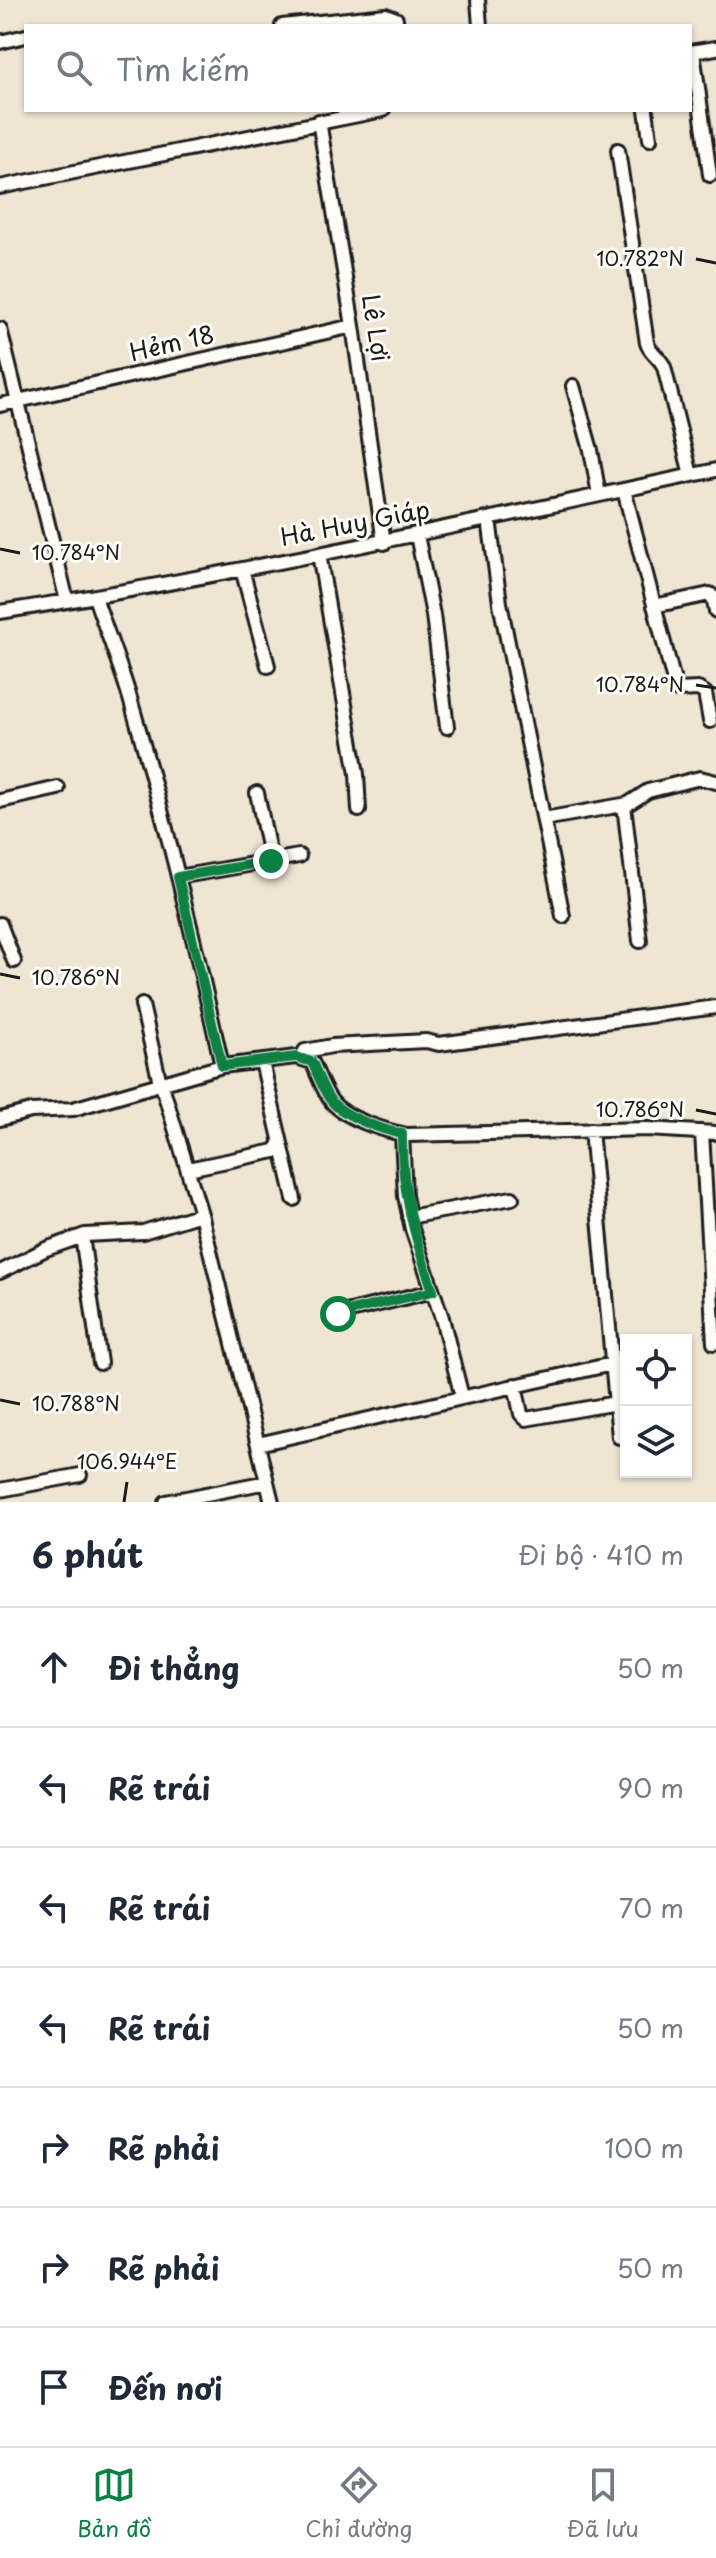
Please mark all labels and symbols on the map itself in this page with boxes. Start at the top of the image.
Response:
text: 10.782°N [596,243,684,273]
street label: Lê Lợi [354,291,400,364]
street label: Hẻm 18 [126,315,217,369]
street label: Hà Huy Giáp [277,490,432,554]
text: 10.784°N [32,537,120,567]
text: 10.784°N [596,669,684,699]
route end [253,843,289,879]
text: 10.786°N [32,962,120,992]
text: 10.786°N [596,1094,684,1124]
route start [320,1296,356,1332]
text: 10.788°N [32,1388,120,1418]
text: 106.944°E [77,1446,177,1476]

